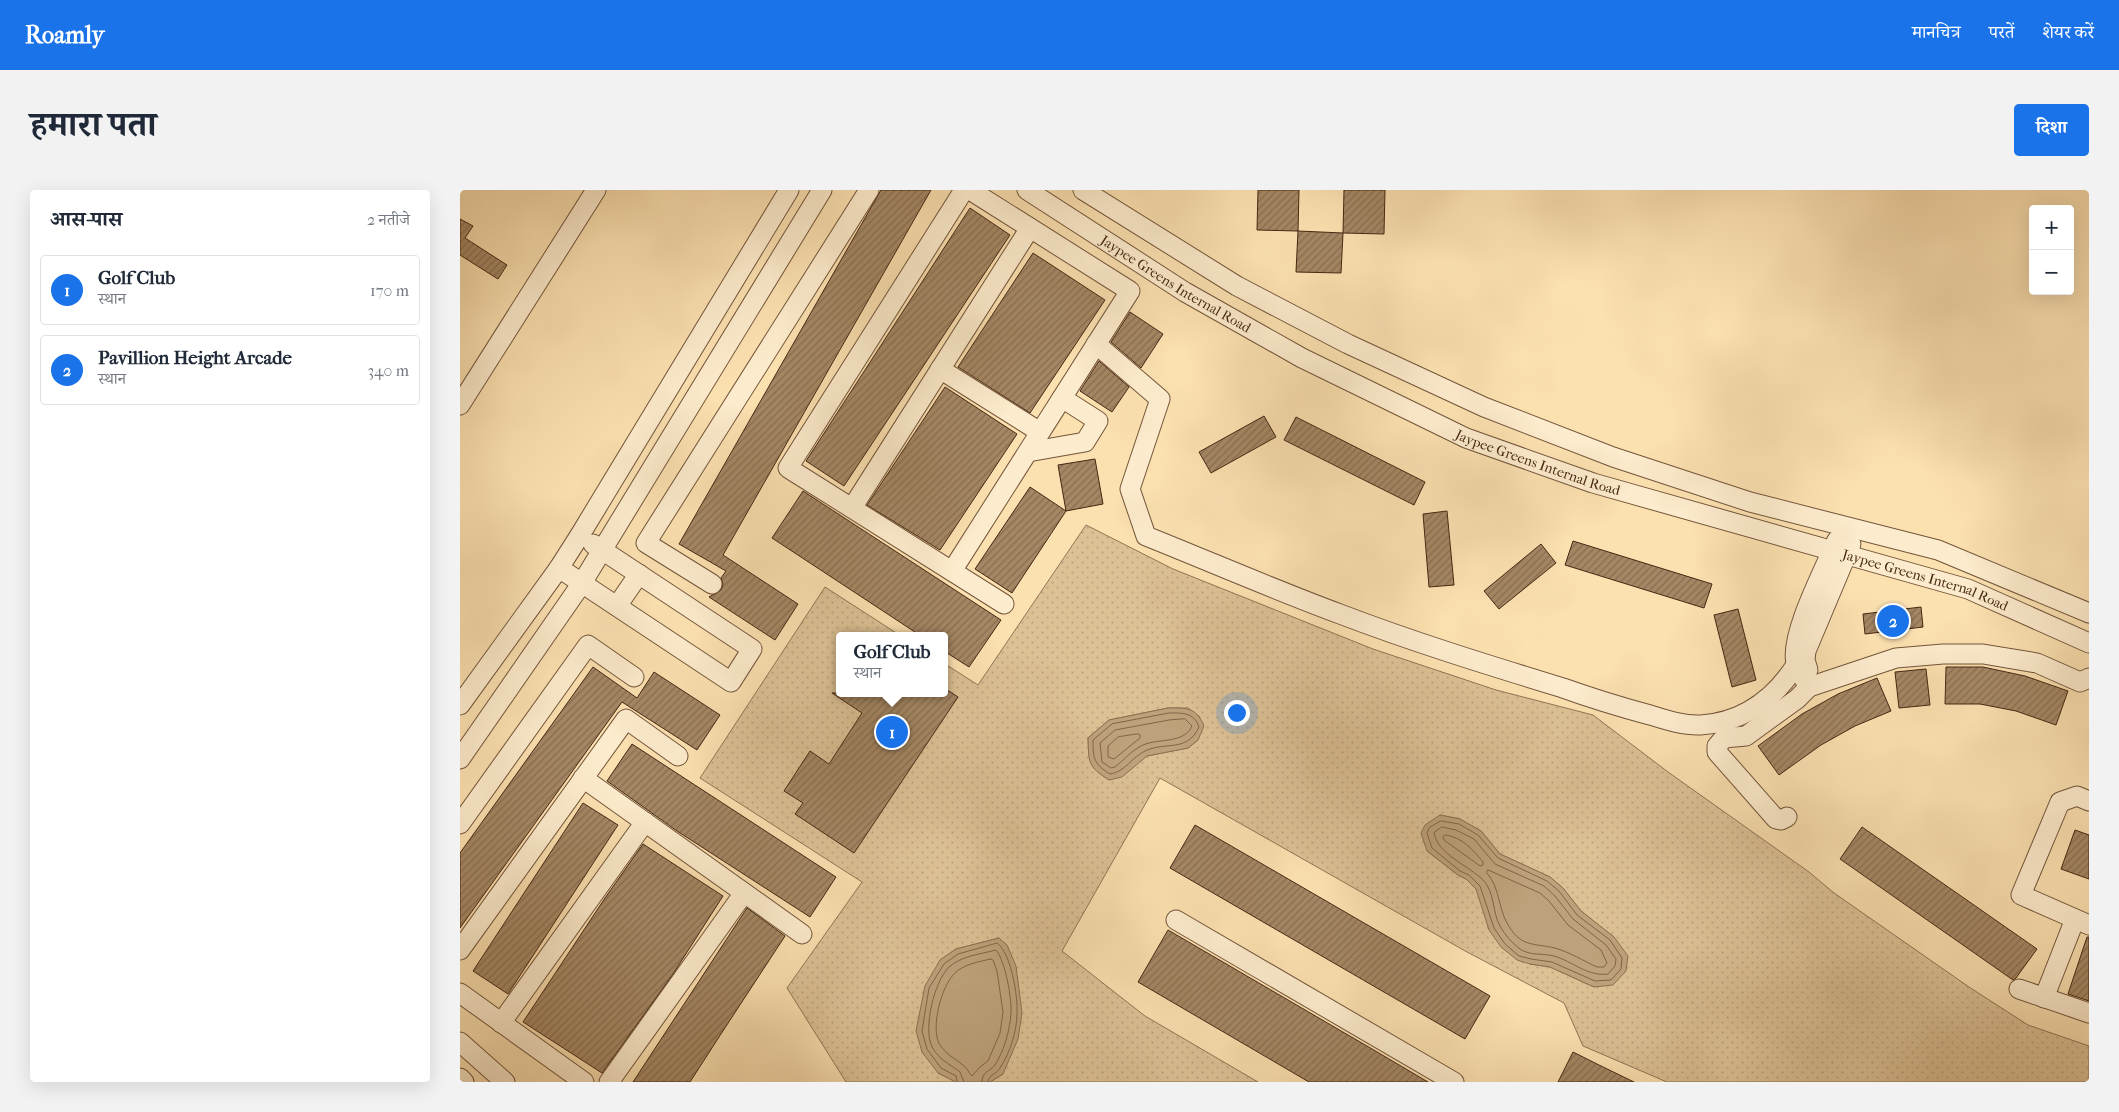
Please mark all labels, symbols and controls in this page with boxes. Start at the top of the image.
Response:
text: Roamly [25,21,104,49]
text: मानचित्र [1912,22,1961,43]
text: परतें [1989,22,2014,43]
text: शेयर करें [2042,22,2094,43]
text: हमारा पता [30,104,157,145]
button: दिशा [2014,104,2089,156]
map controls [2029,205,2074,295]
button: + [2029,205,2074,250]
text: आस-पास [50,207,122,231]
text: 2 नतीजे [367,210,410,229]
street label: Jaypee Greens Internal Road [1096,231,1254,337]
button: − [2029,250,2074,295]
text: Golf Club [98,267,175,289]
text: 1 [64,281,70,300]
text: 170 m [370,281,409,300]
text: स्थान [98,289,126,308]
text: Pavillion Height Arcade [98,347,292,369]
text: 2 [63,361,71,380]
text: 340 m [367,361,409,380]
text: स्थान [98,369,126,388]
street label: Jaypee Greens Internal Road [1452,426,1623,499]
street label: Jaypee Greens Internal Road [1840,546,2011,615]
pin: 2 [1877,602,1909,640]
popup [836,632,948,697]
text: Golf Club [853,641,931,663]
text: स्थान [853,663,881,682]
your location [1224,700,1250,726]
pin: 1 [876,713,908,751]

